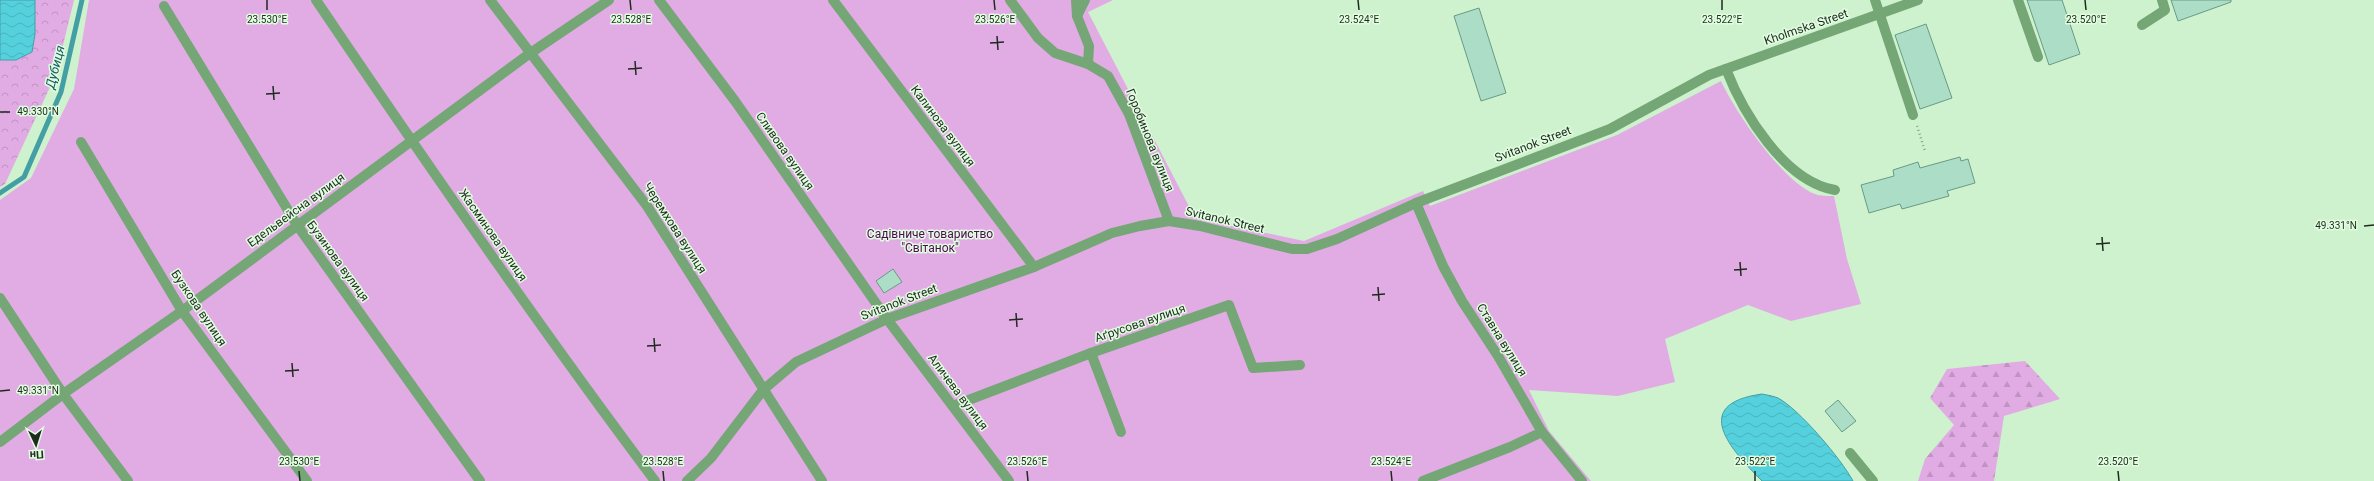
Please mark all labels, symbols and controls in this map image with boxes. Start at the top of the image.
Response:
street label: Kholmska Street [1762,6,1850,48]
text: 23.530°E [247,14,287,25]
text: 23.528°E [611,14,651,25]
text: 23.526°E [975,14,1015,25]
text: 23.524°E [1339,14,1379,25]
text: 23.522°E [1702,14,1742,25]
text: 23.520°E [2066,14,2106,25]
water label: Дубиця [42,44,68,91]
street label: Калинова вулиця [908,83,978,169]
street label: Горобинова вулиця [1123,87,1177,193]
text: 49.330°N [17,106,59,117]
street label: Сливова вулиця [753,109,817,193]
street label: Svitanok Street [1493,123,1573,165]
street label: Едельвейсна вулиця [245,170,347,250]
street label: Черемхова вулиця [640,180,710,276]
street label: Жасминова вулиця [456,186,530,284]
street label: Svitanok Street [1184,204,1266,236]
street label: Бузинова вулиця [304,218,372,304]
text: 49.331°N [2315,220,2357,231]
park label: Садівниче товариство "Світанок" [867,227,993,255]
street label: Бузкова вулиця [168,267,230,349]
street label: Svitanok Street [859,281,939,323]
street label: Аґрусова вулиця [1093,301,1187,345]
street label: Ставна вулиця [1474,301,1530,379]
street label: Аличева вулиця [925,351,991,433]
text: 49.331°N [17,385,59,396]
north arrow [16,425,56,465]
text: Пн [29,448,44,461]
text: 23.530°E [279,456,319,467]
text: 23.528°E [643,456,683,467]
text: 23.526°E [1007,456,1047,467]
text: 23.524°E [1371,456,1411,467]
text: 23.522°E [1735,456,1775,467]
text: 23.520°E [2098,456,2138,467]

